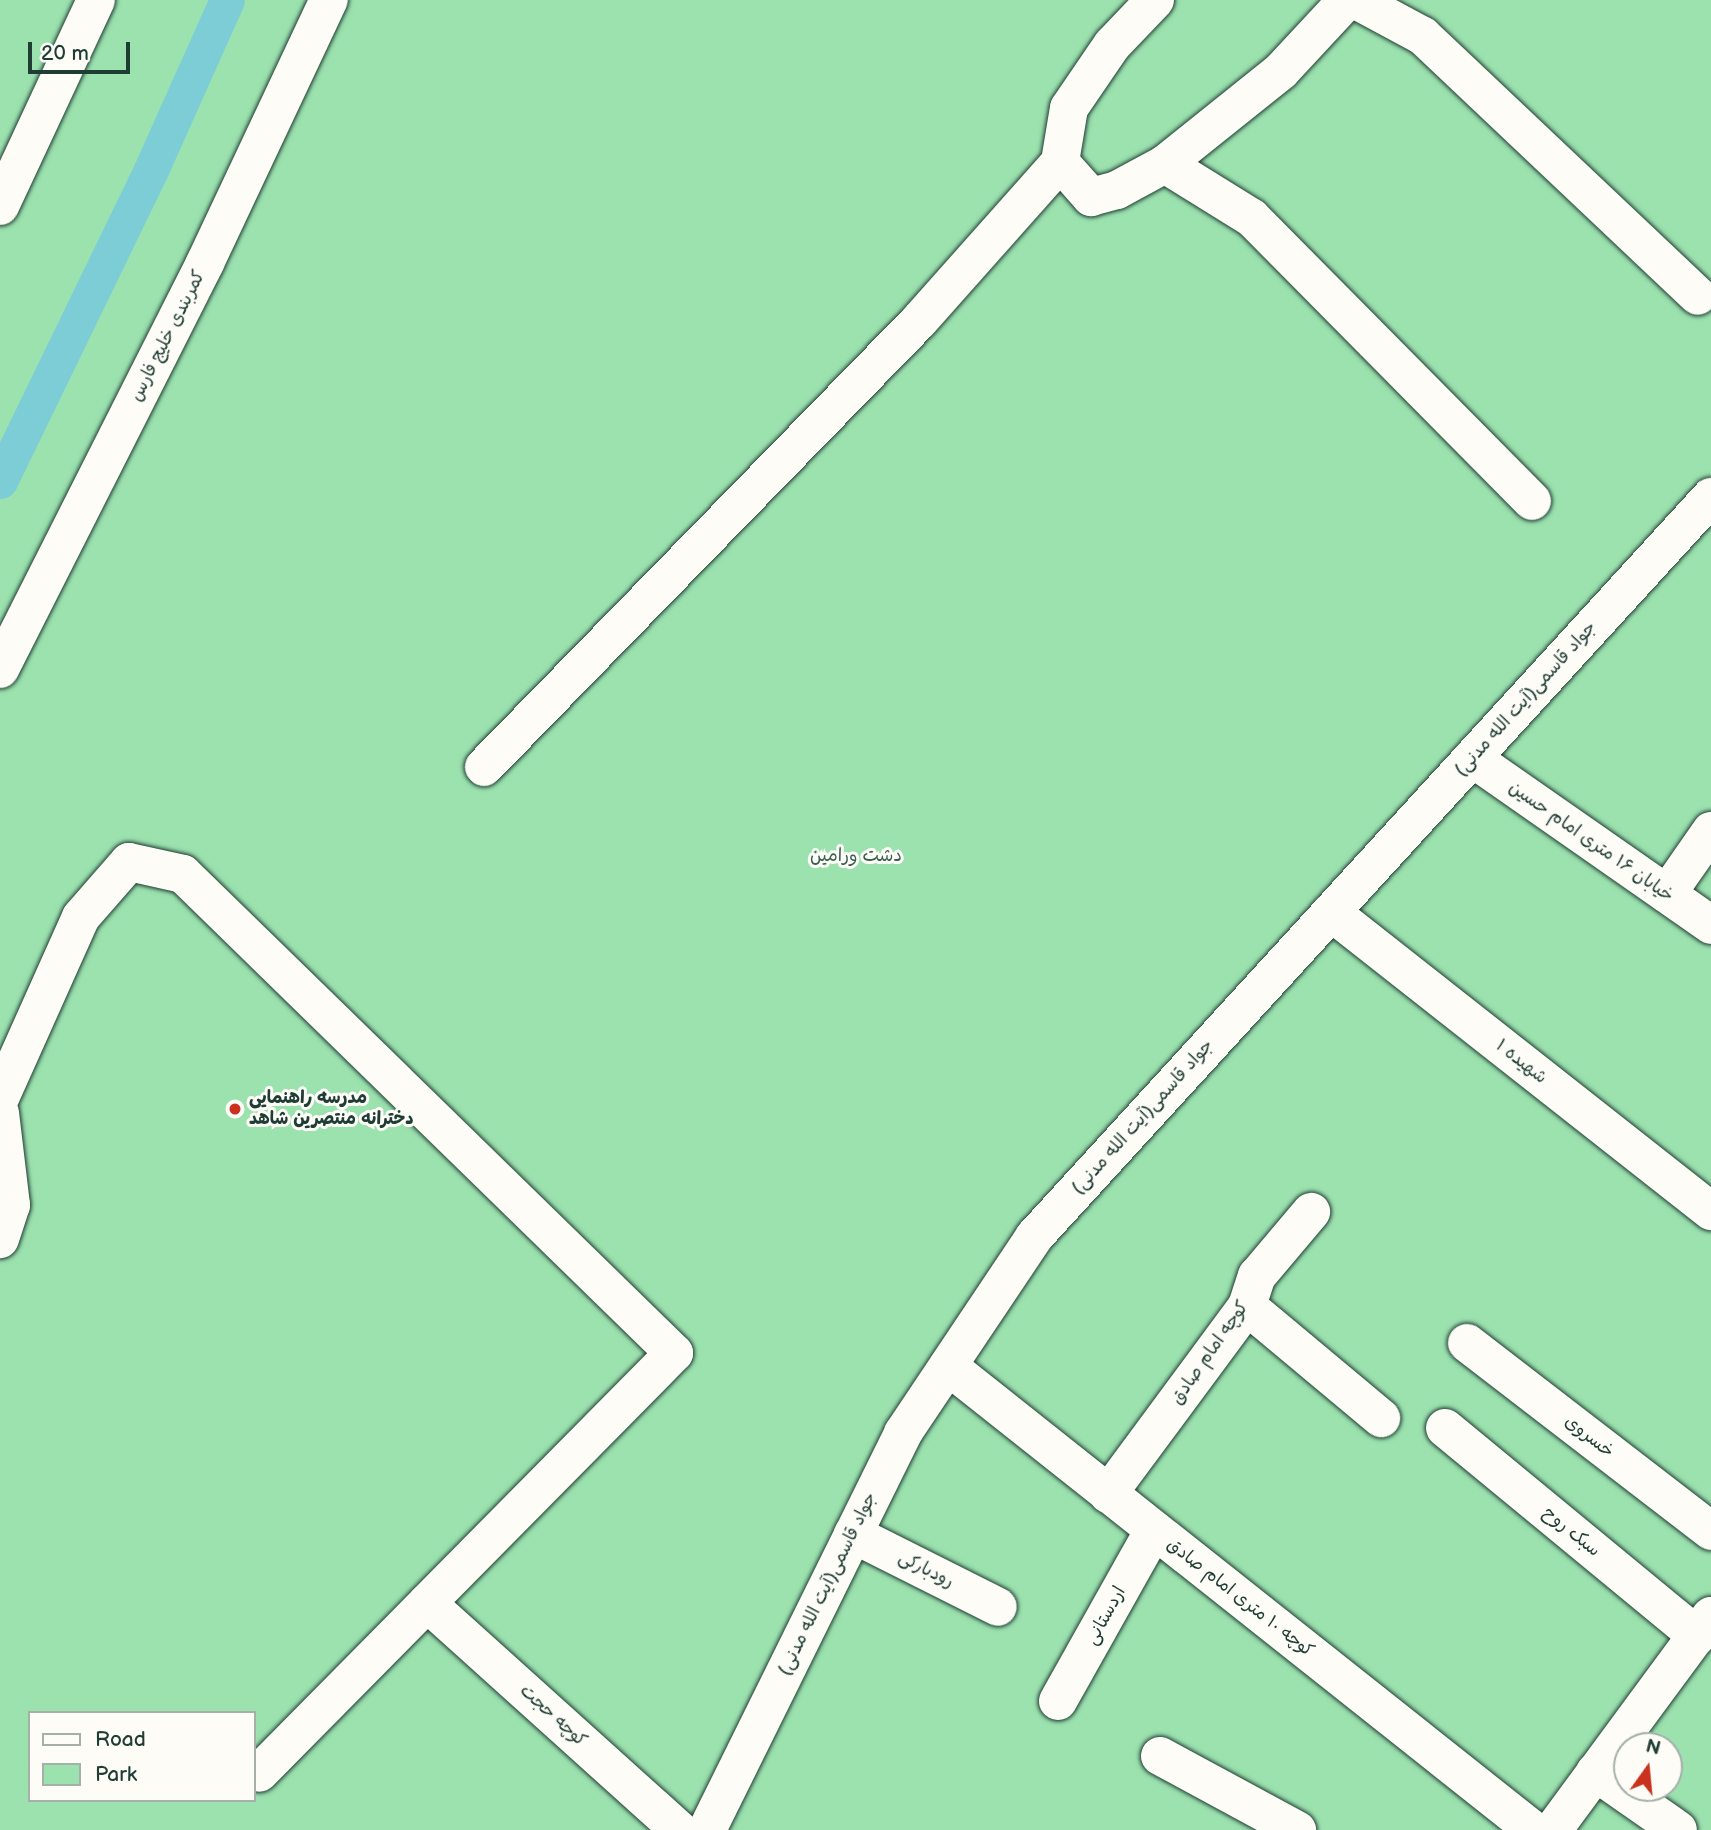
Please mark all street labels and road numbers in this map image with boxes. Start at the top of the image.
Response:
street label: کمربندی خلیج فارس [126,267,210,405]
street label: جواد قاسمی(آیت الله مدنی) [1451,617,1601,781]
street label: خیابان ۱۶ متری امام حسین [1505,777,1677,907]
street label: جواد قاسمی(آیت الله مدنی) [1068,1035,1218,1199]
street label: شهیده ۱ [1491,1035,1551,1089]
street label: کوچه امام صادق [1166,1297,1254,1409]
street label: خسروی [1560,1411,1618,1463]
street label: جواد قاسمی(آیت الله مدنی) [774,1489,882,1679]
street label: سبک روح [1538,1502,1604,1562]
street label: کوچه ۱۰ متری امام صادق [1162,1534,1318,1662]
street label: رودبارکی [895,1547,957,1593]
street label: اردستانی [1081,1583,1131,1649]
street label: کوچه حجت [515,1680,591,1752]

